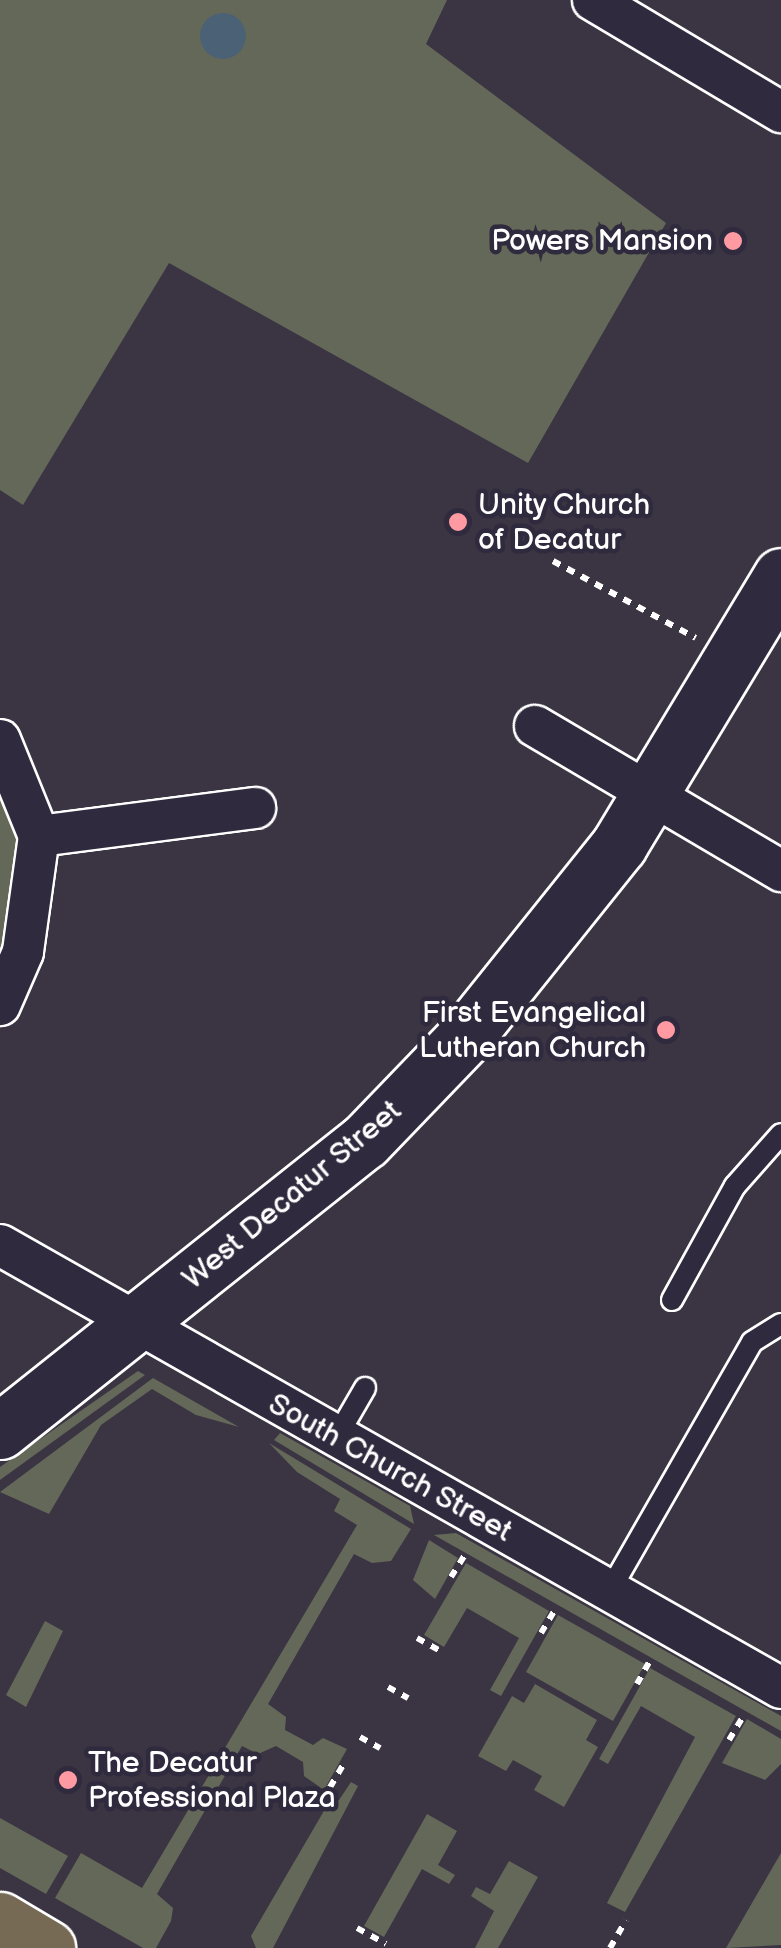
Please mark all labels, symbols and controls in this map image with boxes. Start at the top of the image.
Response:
place label: Powers Mansion [491,223,713,259]
marker: Powers Mansion [722,230,744,252]
place label: Unity Church of Decatur [478,487,652,558]
marker: Unity Church of Decatur [447,511,469,533]
place label: First Evangelical Lutheran Church [419,995,646,1066]
marker: First Evangelical Lutheran Church [655,1019,677,1041]
street label: West Decatur Street [175,1093,409,1297]
street label: South Church Street [262,1386,518,1550]
place label: The Decatur Professional Plaza [88,1745,336,1816]
marker: The Decatur Professional Plaza [57,1769,79,1791]

